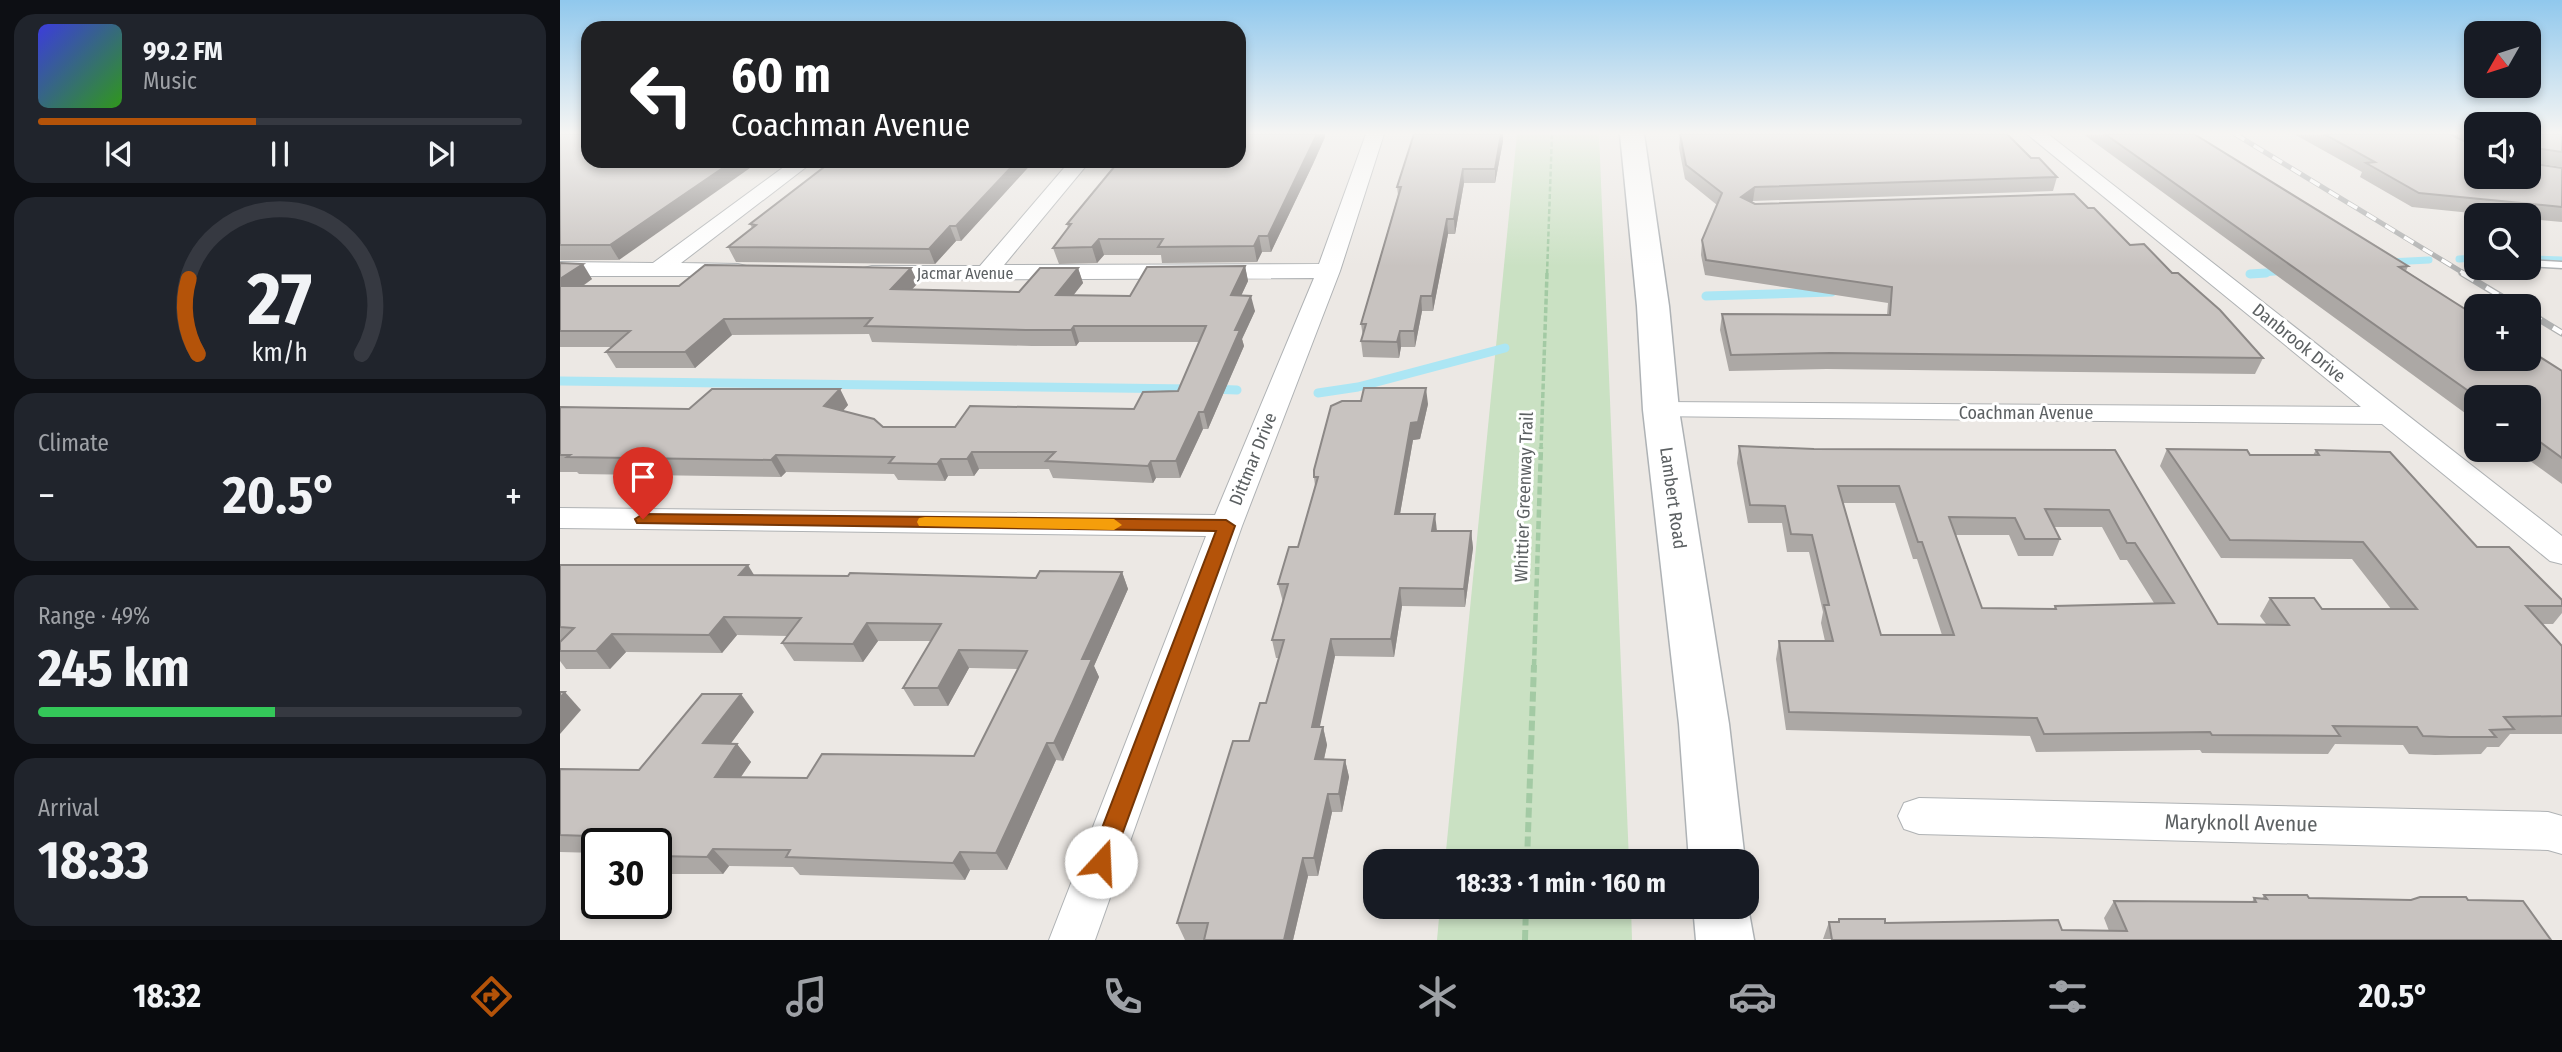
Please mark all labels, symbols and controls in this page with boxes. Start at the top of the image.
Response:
north arrow [2464,21,2541,98]
map controls [2464,21,2541,462]
text: 99.2 FM [143,36,223,67]
text: 60 m [731,46,831,105]
icon: left [616,49,707,140]
text: Music [143,67,197,95]
text: Coachman Avenue [731,106,970,144]
button: sound [2464,112,2541,189]
icon: previous [100,135,138,173]
icon: pause [261,135,299,173]
icon: next [422,135,460,173]
button: search [2464,203,2541,280]
text: 27 [247,256,312,343]
street label: Jacmar Avenue [917,264,1013,283]
button: + [2464,294,2541,371]
street label: Danbrook Drive [2248,299,2350,387]
text: km/h [252,337,308,367]
button: − [2464,385,2541,462]
street label: Coachman Avenue [1959,402,2093,424]
street label: Dittmar Drive [1224,409,1282,509]
street label: Whittier Greenway Trail [1510,411,1538,583]
text: Climate [38,429,109,457]
street label: Lambert Road [1655,446,1691,550]
pin [613,447,673,519]
icon: arrive [624,458,662,496]
text: 20.5° [223,464,337,527]
text: − [38,473,55,519]
text: + [505,473,522,519]
text: Range · 49% [38,602,150,630]
text: 245 km [38,637,190,700]
text: Arrival [38,794,99,822]
street label: Maryknoll Avenue [2164,809,2318,837]
position arrow [1064,825,1138,899]
speed limit sign: 30 [581,828,672,919]
text: 18:33 [38,829,149,892]
text: 18:33 · 1 min · 160 m [1456,868,1666,899]
icon: directions [467,972,516,1021]
icon: music [782,972,831,1021]
icon: phone [1098,972,1147,1021]
icon: climate [1413,972,1462,1021]
icon: car [1728,972,1777,1021]
icon: filters [2043,972,2092,1021]
text: 18:32 [133,977,201,1015]
text: 20.5° [2358,977,2429,1015]

